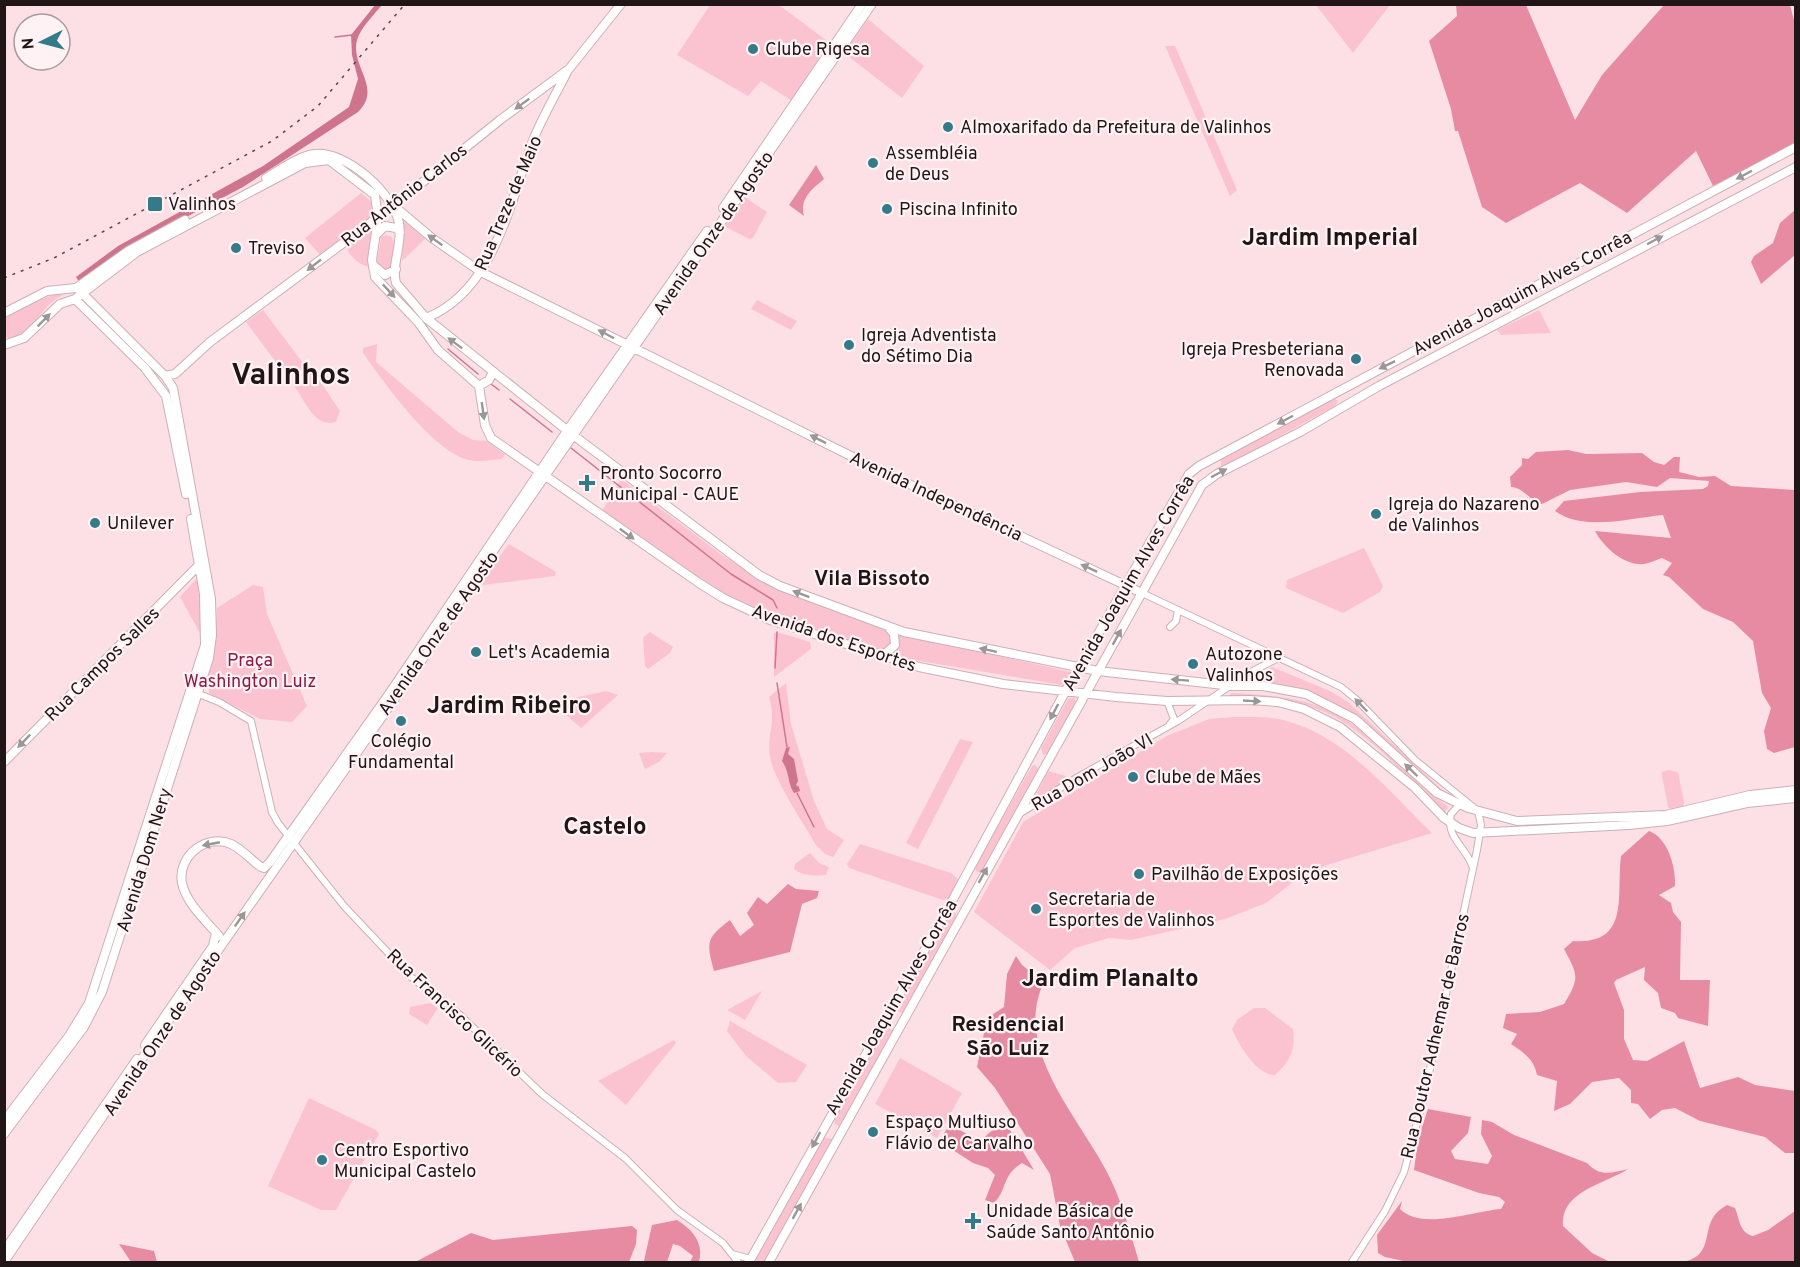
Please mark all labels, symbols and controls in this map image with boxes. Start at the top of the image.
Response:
north arrow [12,12,72,72]
text: N [19,37,40,50]
place label: Clube Rigesa [765,39,870,62]
marker: Clube Rigesa [746,42,760,56]
one-way arrow [514,97,529,109]
place label: Almoxarifado da Prefeitura de Valinhos [960,117,1271,140]
marker: Almoxarifado da Prefeitura de Valinhos [941,120,955,134]
street label: Rua Treze de Maio [471,132,548,275]
street label: Rua Antônio Carlos [337,140,473,253]
place label: Assembléia de Deus [885,143,978,187]
street label: Avenida Onze de Agosto [649,147,780,320]
marker: Assembléia de Deus [866,156,880,170]
one-way arrow [1735,170,1752,180]
place label: Valinhos [168,194,236,217]
marker: Valinhos [146,195,164,213]
place label: Piscina Infinito [899,199,1018,222]
marker: Piscina Infinito [880,202,894,216]
district label: Jardim Imperial [1242,224,1418,254]
street label: Avenida Joaquim Alves Corrêa [1409,227,1636,362]
one-way arrow [428,235,443,247]
one-way arrow [1647,235,1664,245]
place label: Treviso [248,238,305,261]
marker: Treviso [229,241,243,255]
one-way arrow [306,258,322,271]
one-way arrow [382,284,396,299]
one-way arrow [36,314,50,328]
place label: Igreja Adventista do Sétimo Dia [861,325,997,369]
one-way arrow [597,329,614,339]
one-way arrow [447,337,462,349]
marker: Igreja Adventista do Sétimo Dia [842,338,856,352]
place label: Igreja Presbeteriana Renovada [1181,339,1344,383]
marker: Igreja Presbeteriana Renovada [1349,352,1363,366]
district label: Valinhos [231,358,351,395]
one-way arrow [1378,361,1395,370]
one-way arrow [479,402,488,421]
one-way arrow [1276,415,1293,425]
one-way arrow [810,434,827,444]
street label: Avenida Independência [845,447,1026,548]
place label: Pronto Socorro Municipal - CAUE [600,463,739,507]
one-way arrow [1211,468,1228,478]
street label: Avenida Joaquim Alves Corrêa [1058,472,1201,696]
marker: Pronto Socorro Municipal - CAUE [578,474,596,492]
place label: Igreja do Nazareno de Valinhos [1388,494,1540,538]
marker: Igreja do Nazareno de Valinhos [1369,507,1383,521]
place label: Unilever [107,513,174,536]
marker: Unilever [88,516,102,530]
one-way arrow [619,528,635,540]
street label: Avenida Onze de Agosto [374,547,505,720]
one-way arrow [1081,563,1098,572]
district label: Vila Bissoto [814,566,930,593]
one-way arrow [792,589,810,599]
street label: Avenida dos Esportes [748,600,919,678]
street label: Rua Campos Salles [41,603,165,727]
one-way arrow [1112,628,1122,645]
place label: Let's Academia [488,642,610,665]
place label: Autozone Valinhos [1205,644,1283,688]
marker: Let's Academia [469,645,483,659]
one-way arrow [978,645,997,654]
park label: Praça Washington Luiz [184,650,316,694]
marker: Autozone Valinhos [1186,657,1200,671]
one-way arrow [1171,675,1190,685]
district label: Jardim Ribeiro [427,692,591,722]
one-way arrow [1243,696,1262,705]
one-way arrow [1355,698,1369,712]
one-way arrow [1049,704,1059,721]
marker: Colégio Fundamental [394,714,408,728]
street label: Rua Dom João VI [1028,729,1158,817]
place label: Colégio Fundamental [348,731,454,775]
one-way arrow [18,734,32,748]
one-way arrow [1404,764,1418,778]
place label: Clube de Mães [1145,767,1261,790]
marker: Clube de Mães [1126,770,1140,784]
street label: Avenida Dom Nery [113,785,178,935]
district label: Castelo [563,813,647,843]
one-way arrow [201,840,220,849]
place label: Pavilhão de Exposições [1151,864,1338,887]
one-way arrow [978,866,988,883]
marker: Pavilhão de Exposições [1132,867,1146,881]
place label: Secretaria de Esportes de Valinhos [1048,889,1215,933]
street label: Avenida Joaquim Alves Corrêa [821,896,964,1120]
marker: Secretaria de Esportes de Valinhos [1029,902,1043,916]
one-way arrow [234,911,246,927]
street label: Rua Doutor Adhemar de Barros [1397,911,1476,1161]
street label: Rua Francisco Glicério [381,945,527,1083]
street label: Avenida Onze de Agosto [99,946,227,1121]
district label: Jardim Planalto [1021,965,1199,995]
district label: Residencial São Luiz [951,1012,1065,1063]
place label: Espaço Multiuso Flávio de Carvalho [885,1112,1033,1156]
marker: Espaço Multiuso Flávio de Carvalho [866,1125,880,1139]
one-way arrow [812,1131,822,1149]
place label: Centro Esportivo Municipal Castelo [334,1140,476,1184]
marker: Centro Esportivo Municipal Castelo [315,1153,329,1167]
place label: Unidade Básica de Saúde Santo Antônio [986,1201,1155,1245]
one-way arrow [792,1202,802,1219]
marker: Unidade Básica de Saúde Santo Antônio [964,1212,982,1230]

